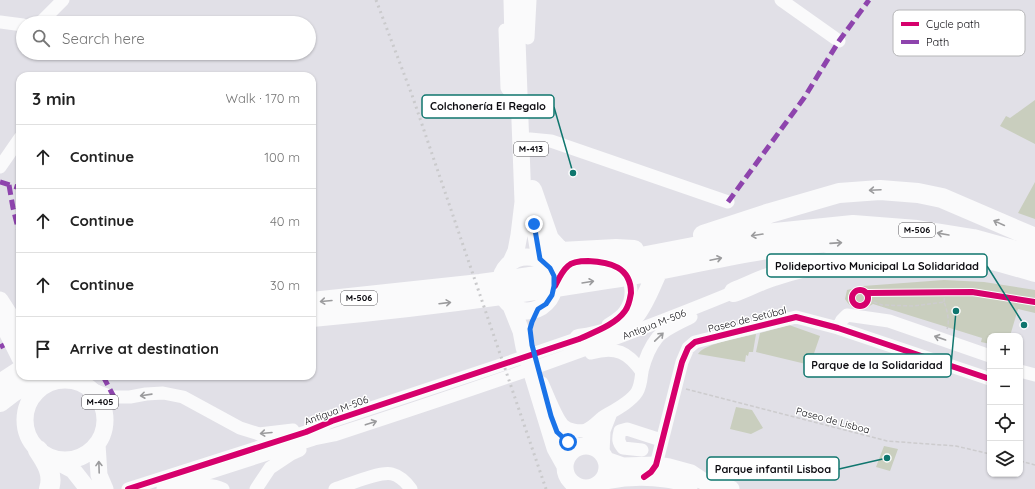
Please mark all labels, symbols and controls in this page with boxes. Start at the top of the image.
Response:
legend [893,10,1025,56]
search box [16,16,316,60]
text: Cycle path [926,17,980,31]
icon: search [30,27,52,49]
text: Search here [62,29,145,48]
text: Path [926,35,949,49]
text: 3 min [32,88,76,109]
text: Walk · 170 m [225,90,300,106]
callout: Colchonería El Regalo [422,95,554,118]
text: Colchonería El Regalo [430,99,546,113]
road number: M-413 [514,142,548,156]
icon: ahead [32,146,54,168]
text: Continue [70,147,134,166]
text: 100 m [264,149,300,165]
one-way arrow [869,187,882,194]
icon: ahead [32,210,54,232]
text: Continue [70,211,134,230]
text: 40 m [270,213,300,229]
route end [525,215,543,233]
one-way arrow [994,219,1006,226]
road number: M-506 [899,223,935,237]
one-way arrow [937,230,950,238]
one-way arrow [751,231,764,239]
one-way arrow [829,239,842,246]
one-way arrow [709,254,722,262]
callout: Polideportivo Municipal La Solidaridad [767,254,987,277]
text: Polideportivo Municipal La Solidaridad [775,259,979,273]
icon: ahead [32,274,54,296]
text: Continue [70,275,134,294]
text: 30 m [270,277,300,293]
one-way arrow [581,278,594,286]
road number: M-506 [341,291,377,305]
one-way arrow [320,297,333,305]
one-way arrow [438,299,451,307]
street label: Paseo de Setúbal [707,303,788,336]
street label: Antigua M-506 [620,306,689,343]
one-way arrow [654,333,664,342]
map controls [987,333,1023,477]
button: + [987,333,1023,369]
one-way arrow [934,334,946,342]
icon: arrive [32,338,54,360]
text: Arrive at destination [70,339,219,358]
callout: Parque de la Solidaridad [804,354,951,377]
text: Parque de la Solidaridad [811,358,943,372]
button: − [987,369,1023,405]
one-way arrow [140,391,153,399]
street label: Antigua M-506 [302,393,371,428]
road number: M-405 [82,395,118,409]
street label: Paseo de Lisboa [795,404,871,437]
button: locate [987,405,1023,441]
one-way arrow [365,418,377,426]
one-way arrow [260,429,273,437]
route start [559,433,577,451]
button: layers [987,441,1023,477]
callout: Parque infantil Lisboa [707,457,839,480]
one-way arrow [95,461,103,474]
text: Parque infantil Lisboa [715,462,831,476]

